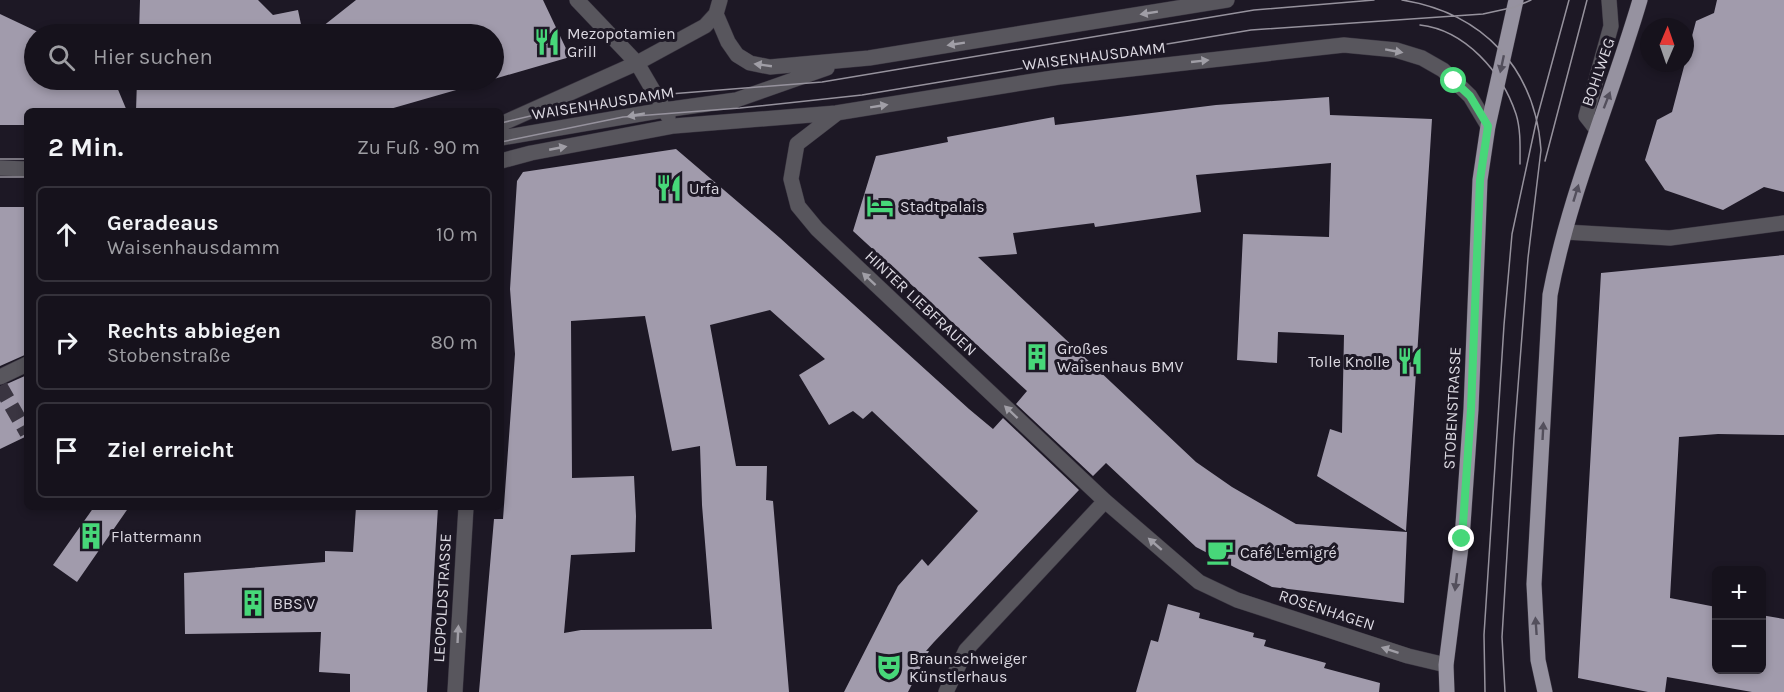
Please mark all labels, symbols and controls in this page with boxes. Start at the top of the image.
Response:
one-way arrow [1139,9,1158,18]
north arrow [1640,18,1694,72]
search box [24,24,504,90]
place label: Mezopotamien Grill [567,24,676,61]
restaurant icon: Mezopotamien Grill [532,27,562,57]
street label: BOHLWEG [1577,35,1619,109]
street label: WAISENHAUSDAMM [1021,38,1167,74]
one-way arrow [946,40,965,49]
icon: search [45,41,78,74]
text: Hier suchen [93,44,213,70]
one-way arrow [1385,47,1404,56]
one-way arrow [1496,55,1506,73]
one-way arrow [1191,56,1210,66]
one-way arrow [753,60,772,69]
route start [1440,67,1466,93]
street label: WAISENHAUSDAMM [530,82,676,124]
one-way arrow [1603,91,1613,109]
one-way arrow [869,102,888,111]
one-way arrow [627,111,646,120]
text: 2 Min. [48,132,123,163]
text: Zu Fuß · 90 m [357,136,480,159]
one-way arrow [549,143,568,152]
restaurant icon: Urfa [654,173,684,203]
place label: Urfa [689,179,720,198]
one-way arrow [1572,184,1581,202]
hotel icon: Stadtpalais [865,191,895,221]
place label: Stadtpalais [900,197,985,216]
text: Geradeaus [107,210,219,236]
icon: ahead [50,218,83,251]
text: 10 m [436,223,478,246]
text: Waisenhausdamm [107,236,280,259]
street label: HINTER LIEBFRAUEN [861,246,981,360]
one-way arrow [863,272,877,286]
text: Rechts abbiegen [107,318,281,344]
icon: right [50,326,83,359]
text: 80 m [430,331,478,354]
place label: Großes Waisenhaus BMV [1057,339,1184,376]
building icon: Großes Waisenhaus BMV [1022,342,1052,372]
text: Stobenstraße [107,344,231,367]
restaurant icon: Tolle Knolle [1395,346,1425,376]
street label: STOBENSTRASSE [1439,346,1465,470]
place label: Tolle Knolle [1308,352,1390,371]
one-way arrow [1004,405,1019,419]
one-way arrow [1538,422,1547,441]
icon: arrive [50,434,83,467]
text: Ziel erreicht [107,437,234,463]
building icon: Flattermann [76,521,106,551]
route end [1448,525,1474,551]
place label: Flattermann [111,527,202,546]
street label: LEOPOLDSTRASSE [429,533,455,663]
cafe icon: Café L'emigré [1205,537,1235,567]
one-way arrow [1148,538,1163,551]
place label: Café L'emigré [1240,543,1337,562]
map controls [1712,566,1766,674]
button: + [1712,566,1766,620]
one-way arrow [1452,573,1461,592]
street label: ROSENHAGEN [1277,586,1377,634]
building icon: BBS V [238,588,268,618]
place label: BBS V [273,594,315,613]
one-way arrow [1531,616,1540,635]
button: − [1712,620,1766,674]
one-way arrow [454,624,463,643]
one-way arrow [1381,644,1399,654]
place label: Braunschweiger Künstlerhaus [909,649,1027,686]
theatre icon: Braunschweiger Künstlerhaus [874,652,904,682]

